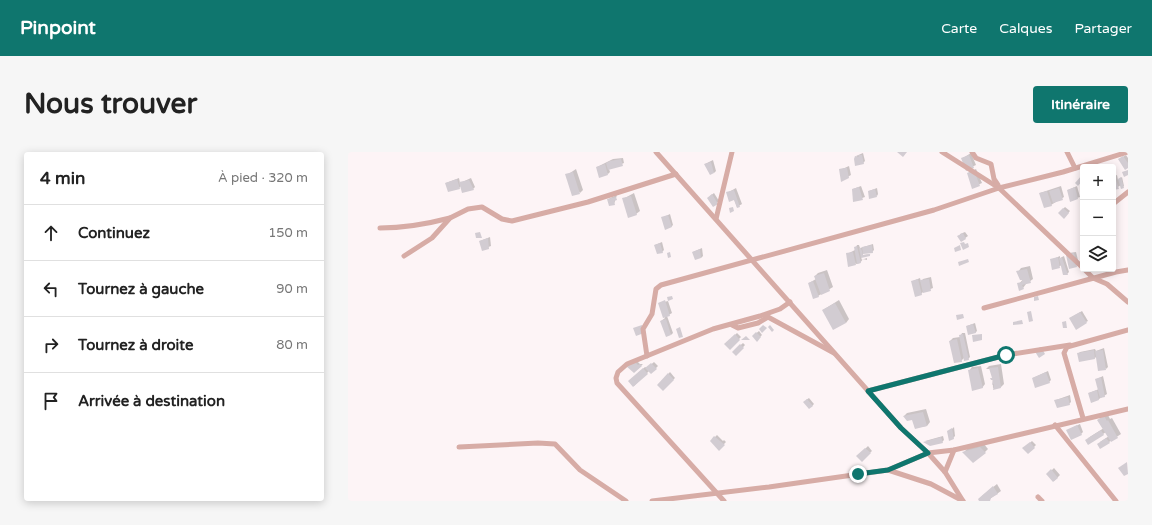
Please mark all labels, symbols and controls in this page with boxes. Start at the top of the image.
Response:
text: Pinpoint [20,17,96,39]
text: Carte [941,20,977,37]
text: Calques [999,20,1052,37]
text: Partager [1074,20,1132,37]
button: Itinéraire [1033,86,1128,123]
text: Nous trouver [24,87,197,121]
map controls [1080,164,1116,272]
button: + [1080,164,1116,200]
text: 4 min [40,168,85,189]
text: À pied · 320 m [218,170,308,186]
button: − [1080,200,1116,236]
icon: ahead [40,222,62,244]
text: Continuez [78,224,150,242]
text: 150 m [268,225,308,241]
button: layers [1080,236,1116,272]
icon: left [40,278,62,300]
text: Tournez à gauche [78,280,204,298]
text: 90 m [276,281,308,297]
icon: right [40,334,62,356]
text: Tournez à droite [78,336,193,354]
text: 80 m [276,337,308,353]
route start [997,346,1015,364]
icon: arrive [40,390,62,412]
text: Arrivée à destination [78,392,225,410]
route end [849,465,867,483]

